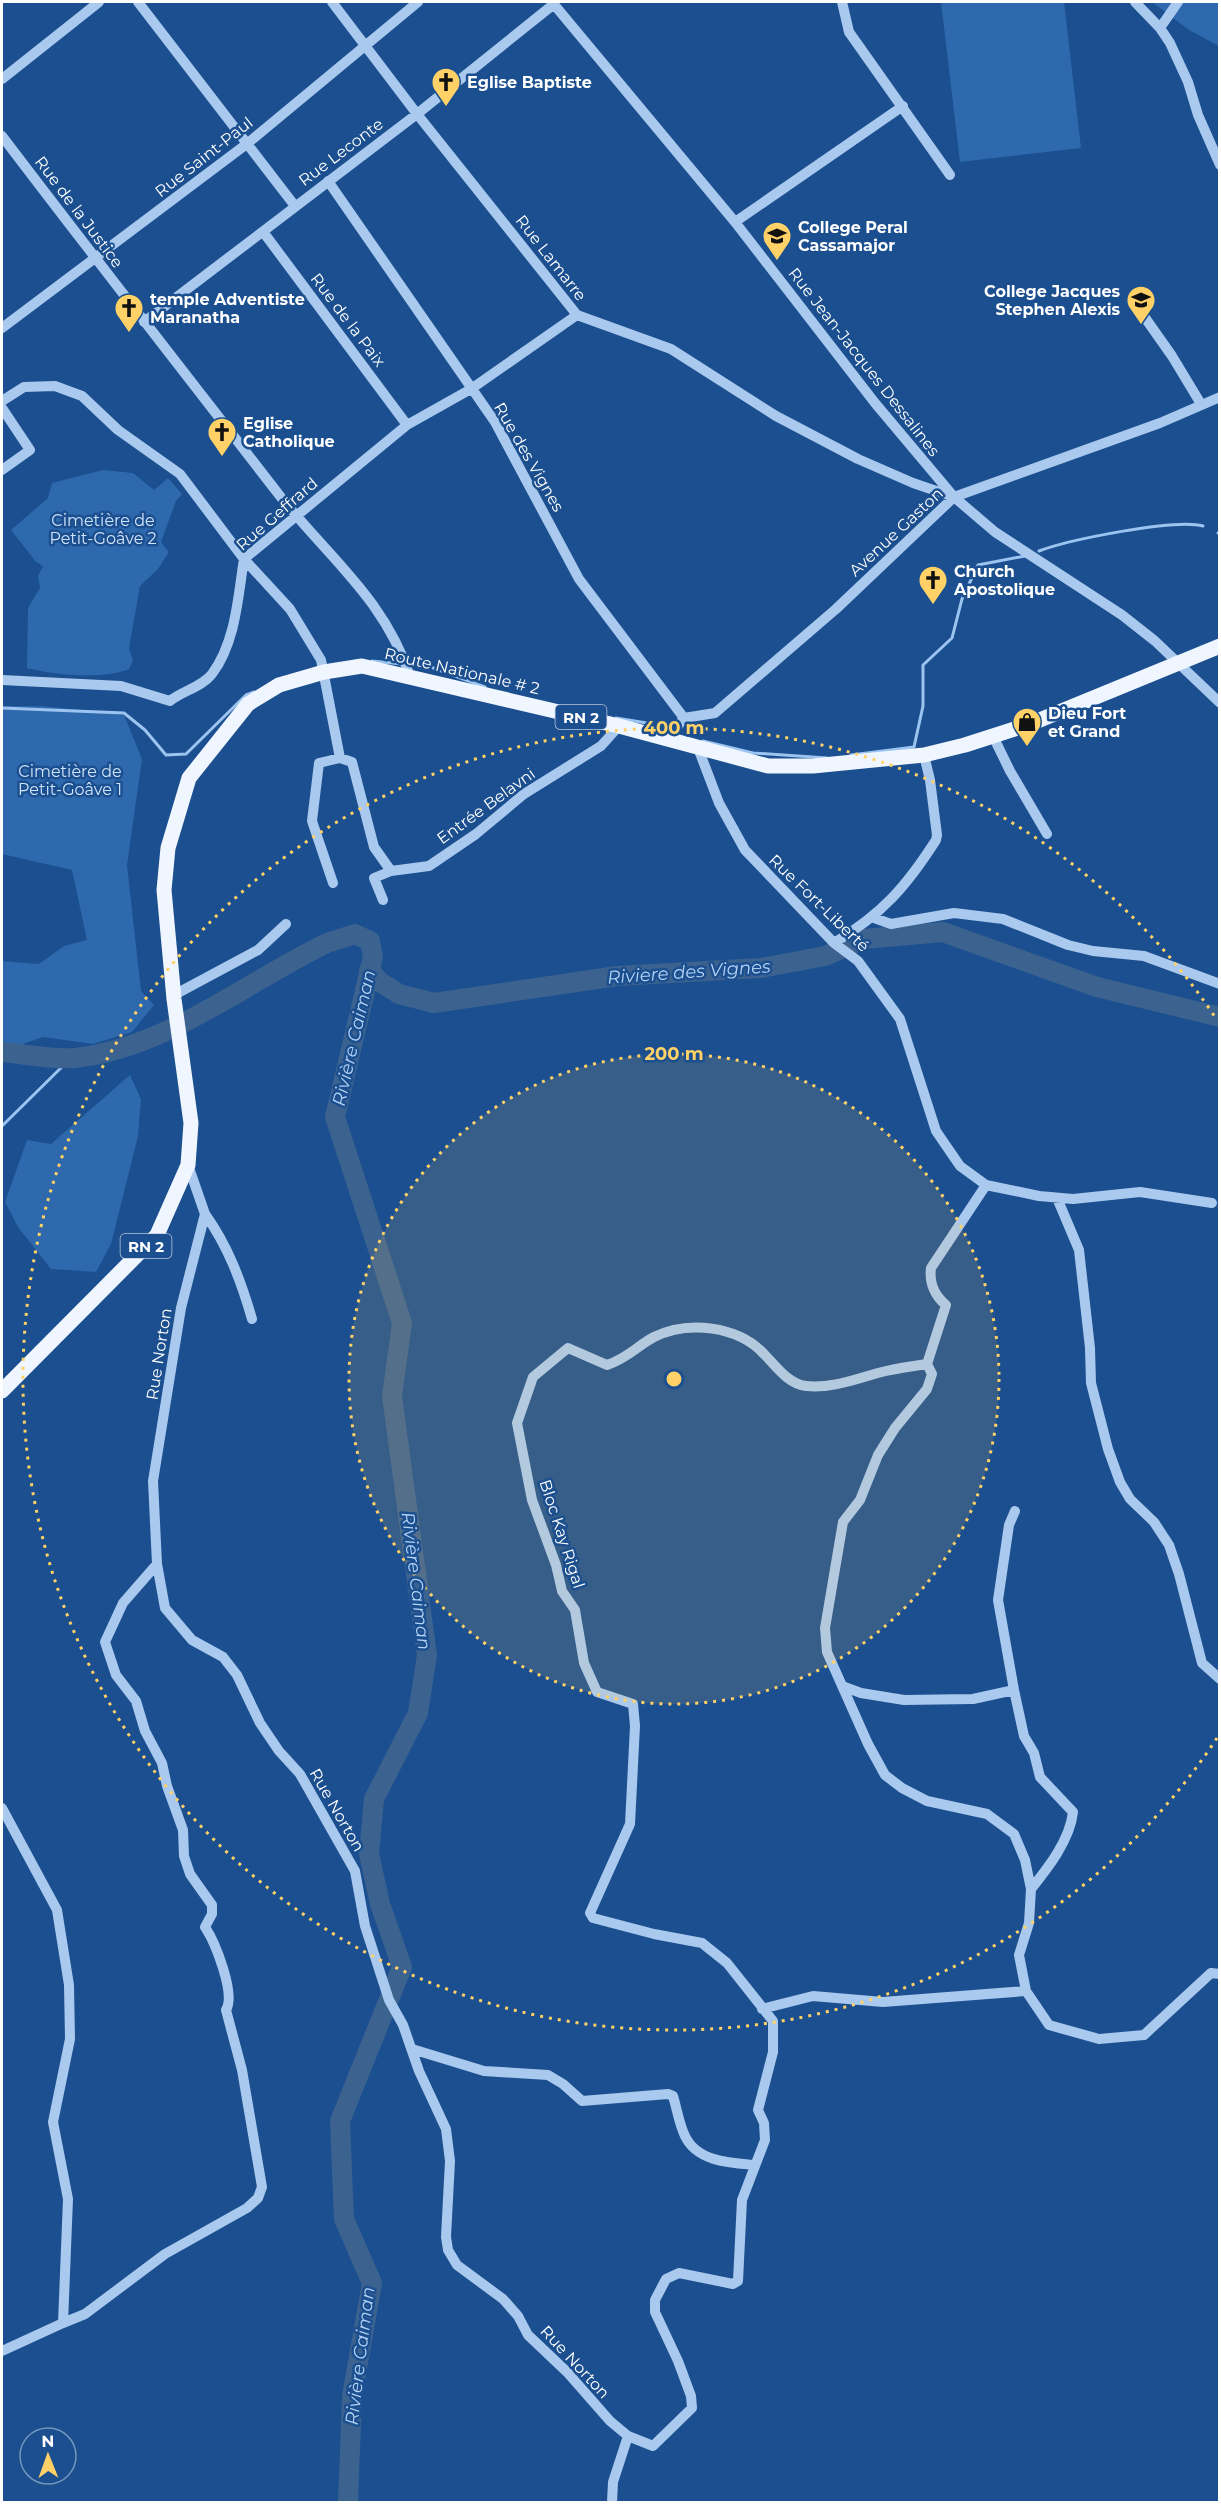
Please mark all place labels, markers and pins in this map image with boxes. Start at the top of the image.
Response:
church icon: Eglise Baptiste [430,66,462,108]
place label: Eglise Baptiste [467,73,592,92]
place label: College Peral Cassamajor [798,218,908,255]
school or university icon: College Peral Cassamajor [761,220,793,262]
place label: College Jacques Stephen Alexis [984,282,1120,319]
school or university icon: College Jacques Stephen Alexis [1125,284,1157,326]
place label: temple Adventiste Maranatha [150,290,305,327]
church icon: temple Adventiste Maranatha [113,292,145,334]
place label: Eglise Catholique [243,414,335,451]
church icon: Eglise Catholique [206,416,238,458]
place label: Church Apostolique [953,562,1055,599]
church icon: Church Apostolique [917,564,949,606]
place label: Dieu Fort et Grand [1048,704,1126,741]
shop icon: Dieu Fort et Grand [1011,706,1043,748]
centre of rings [664,1369,684,1389]

